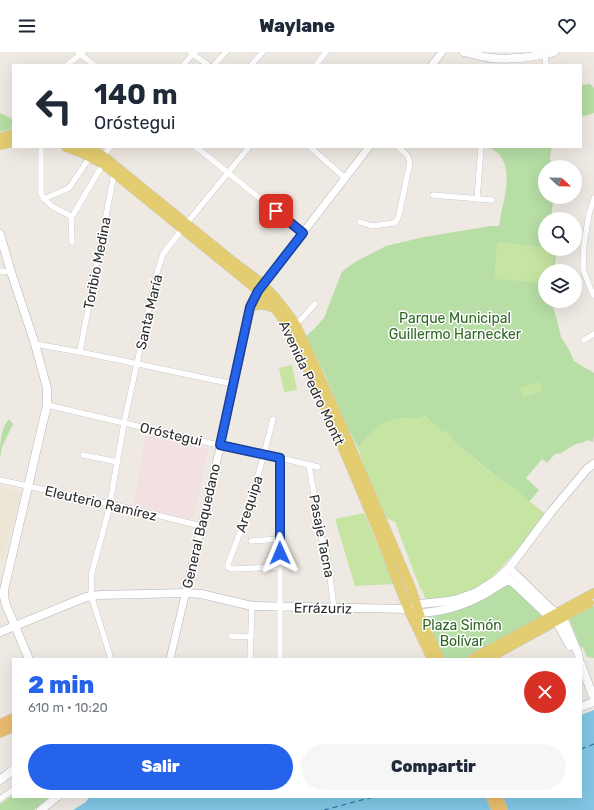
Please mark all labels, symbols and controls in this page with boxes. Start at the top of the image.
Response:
icon: menu [16,15,38,37]
text: Waylane [259,15,335,37]
icon: heart [556,15,578,37]
text: 140 m [94,78,178,111]
icon: left [28,80,80,132]
text: Oróstegui [94,112,175,134]
north arrow [538,160,582,204]
map controls [538,160,582,308]
pin [259,194,293,228]
icon: arrive [265,200,287,222]
button: search [538,212,582,256]
street label: Toribio Medina [80,216,115,311]
button: layers [538,264,582,308]
street label: Santa María [133,273,166,351]
park label: Parque Municipal Guillermo Harnecker [389,310,522,343]
street label: Avenida Pedro Montt [275,318,348,449]
street label: Oróstegui [138,419,204,450]
street label: General Baquedano [179,462,224,590]
street label: Arequipa [232,474,267,535]
street label: Eleuterio Ramírez [43,482,159,525]
street label: Pasaje Tacna [305,493,338,579]
position arrow [259,532,301,574]
street label: Errázuriz [294,599,352,618]
park label: Plaza Simón Bolívar [422,617,502,650]
text: 2 min [28,671,94,699]
button: close [524,671,566,713]
text: 610 m · 10:20 [28,700,108,715]
button: Salir [28,744,293,790]
button: Compartir [301,744,566,790]

